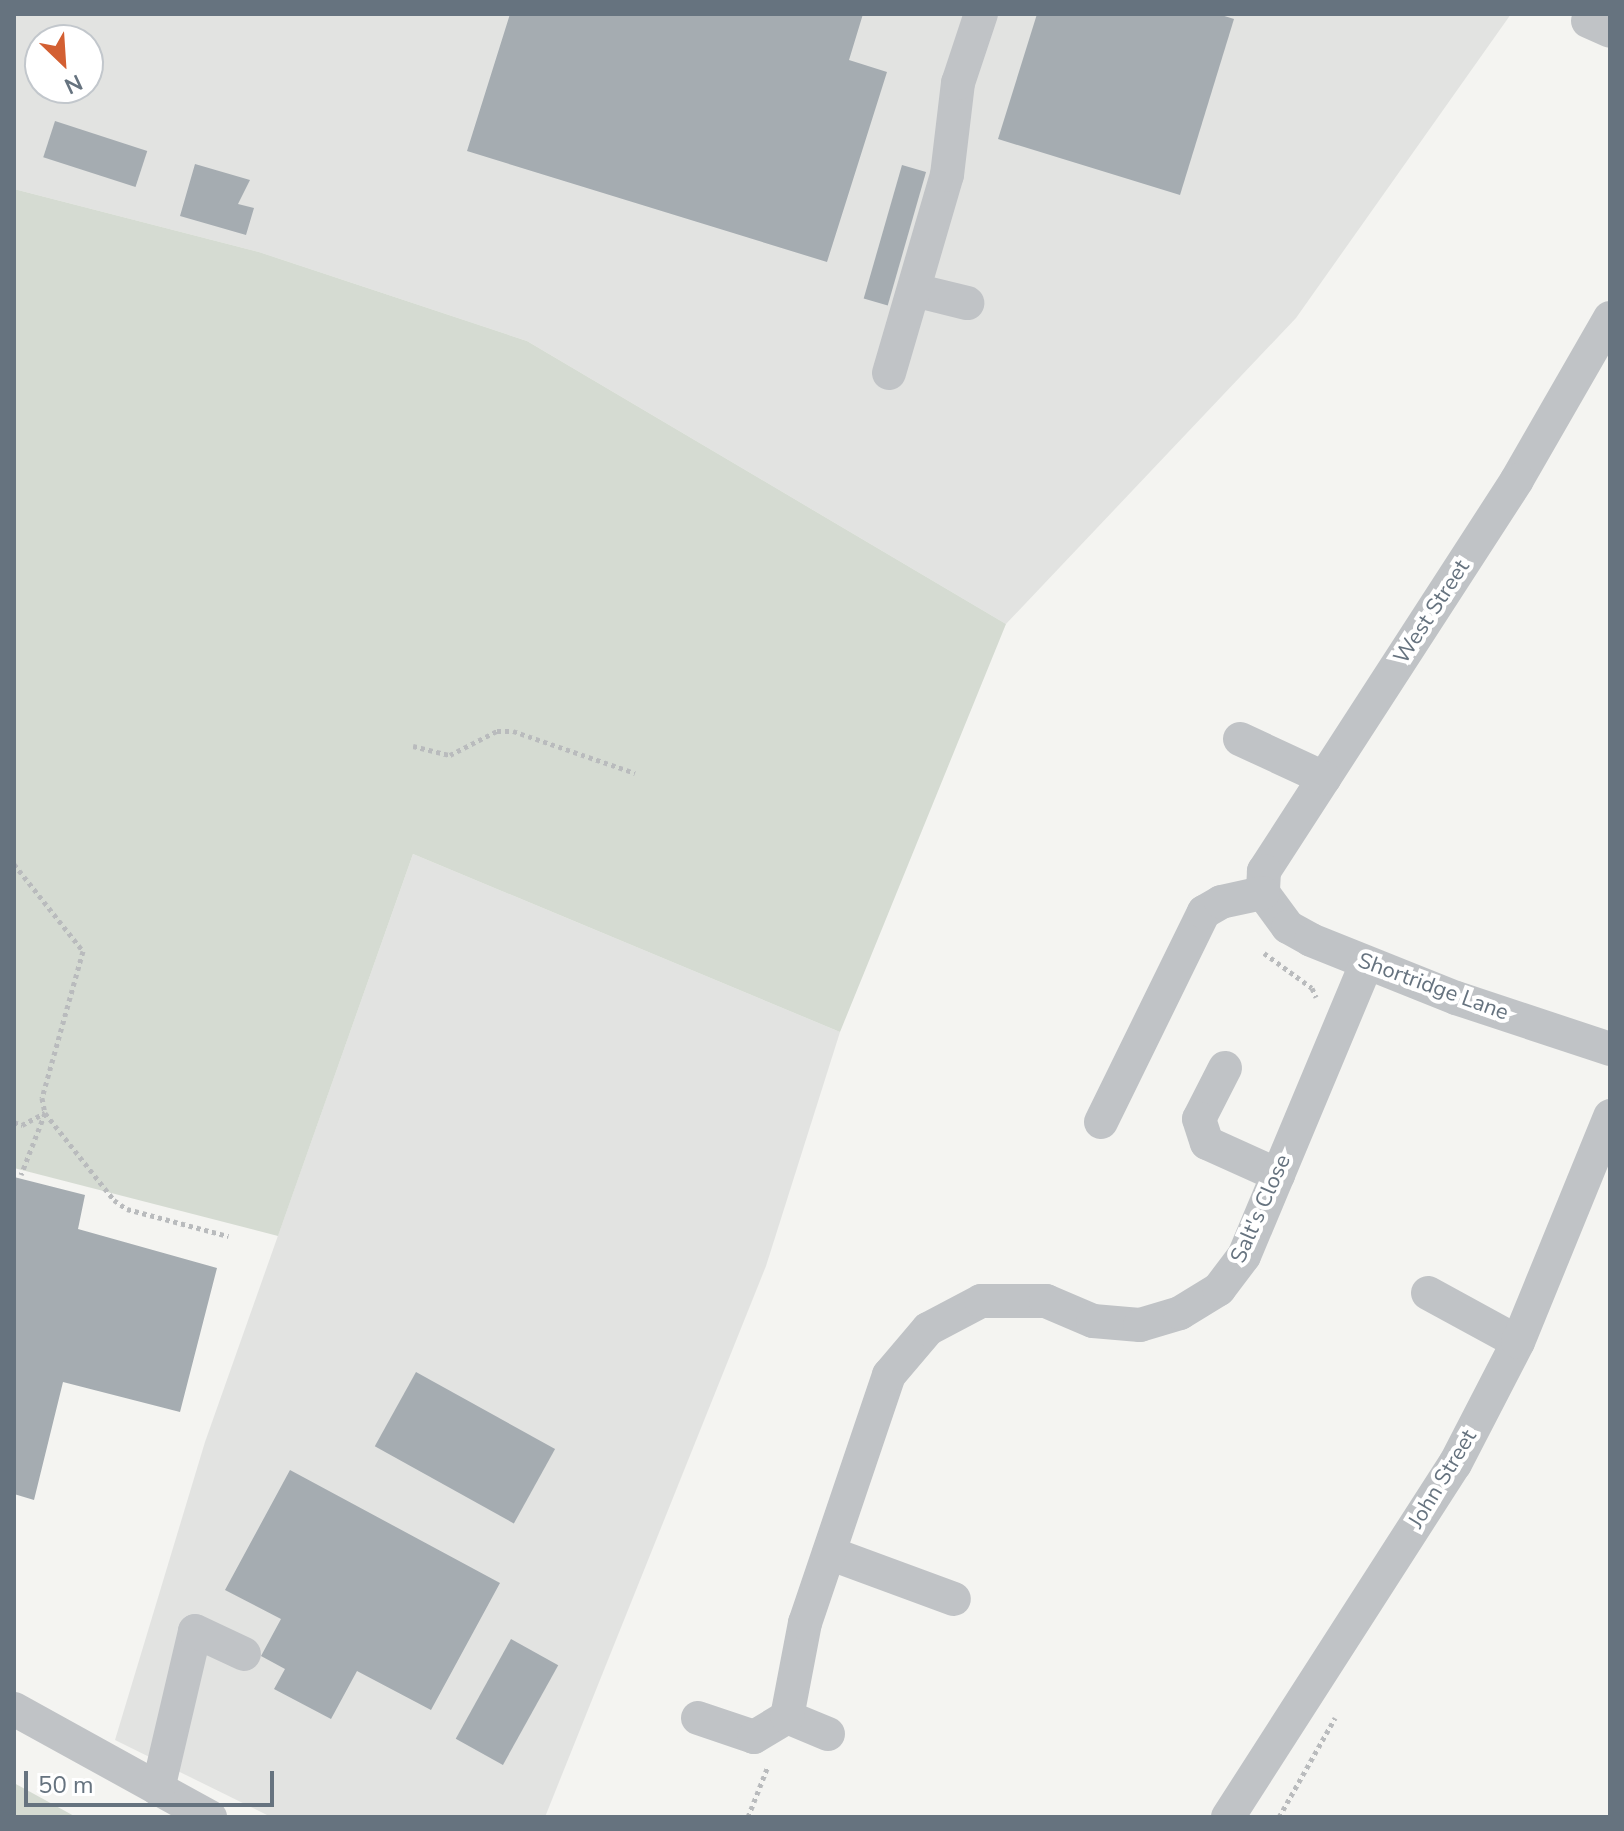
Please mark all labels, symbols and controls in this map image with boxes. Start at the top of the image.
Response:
north arrow [24,24,104,104]
text: N [59,67,87,101]
street label: West Street [1389,555,1475,669]
street label: Shortridge Lane [1354,948,1512,1026]
street label: Salt's Close [1225,1151,1297,1267]
street label: John Street [1403,1425,1483,1533]
scale bar [28,1755,278,1805]
text: 50 m [38,1769,94,1801]

